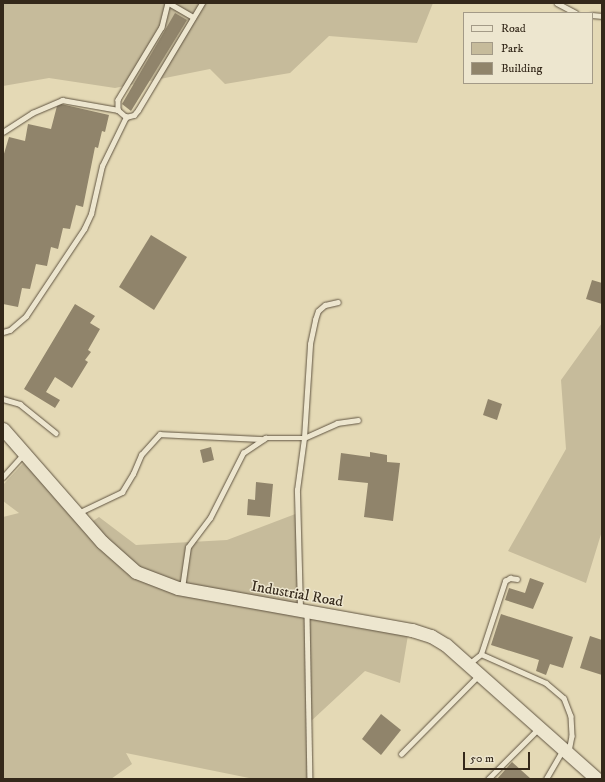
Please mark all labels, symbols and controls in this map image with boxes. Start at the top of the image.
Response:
legend [463,12,593,84]
text: Road [501,21,526,36]
text: Park [501,41,523,56]
text: Building [501,61,542,76]
street label: Industrial Road [250,577,344,611]
scale bar [465,744,532,770]
text: 50 m [470,751,494,766]

